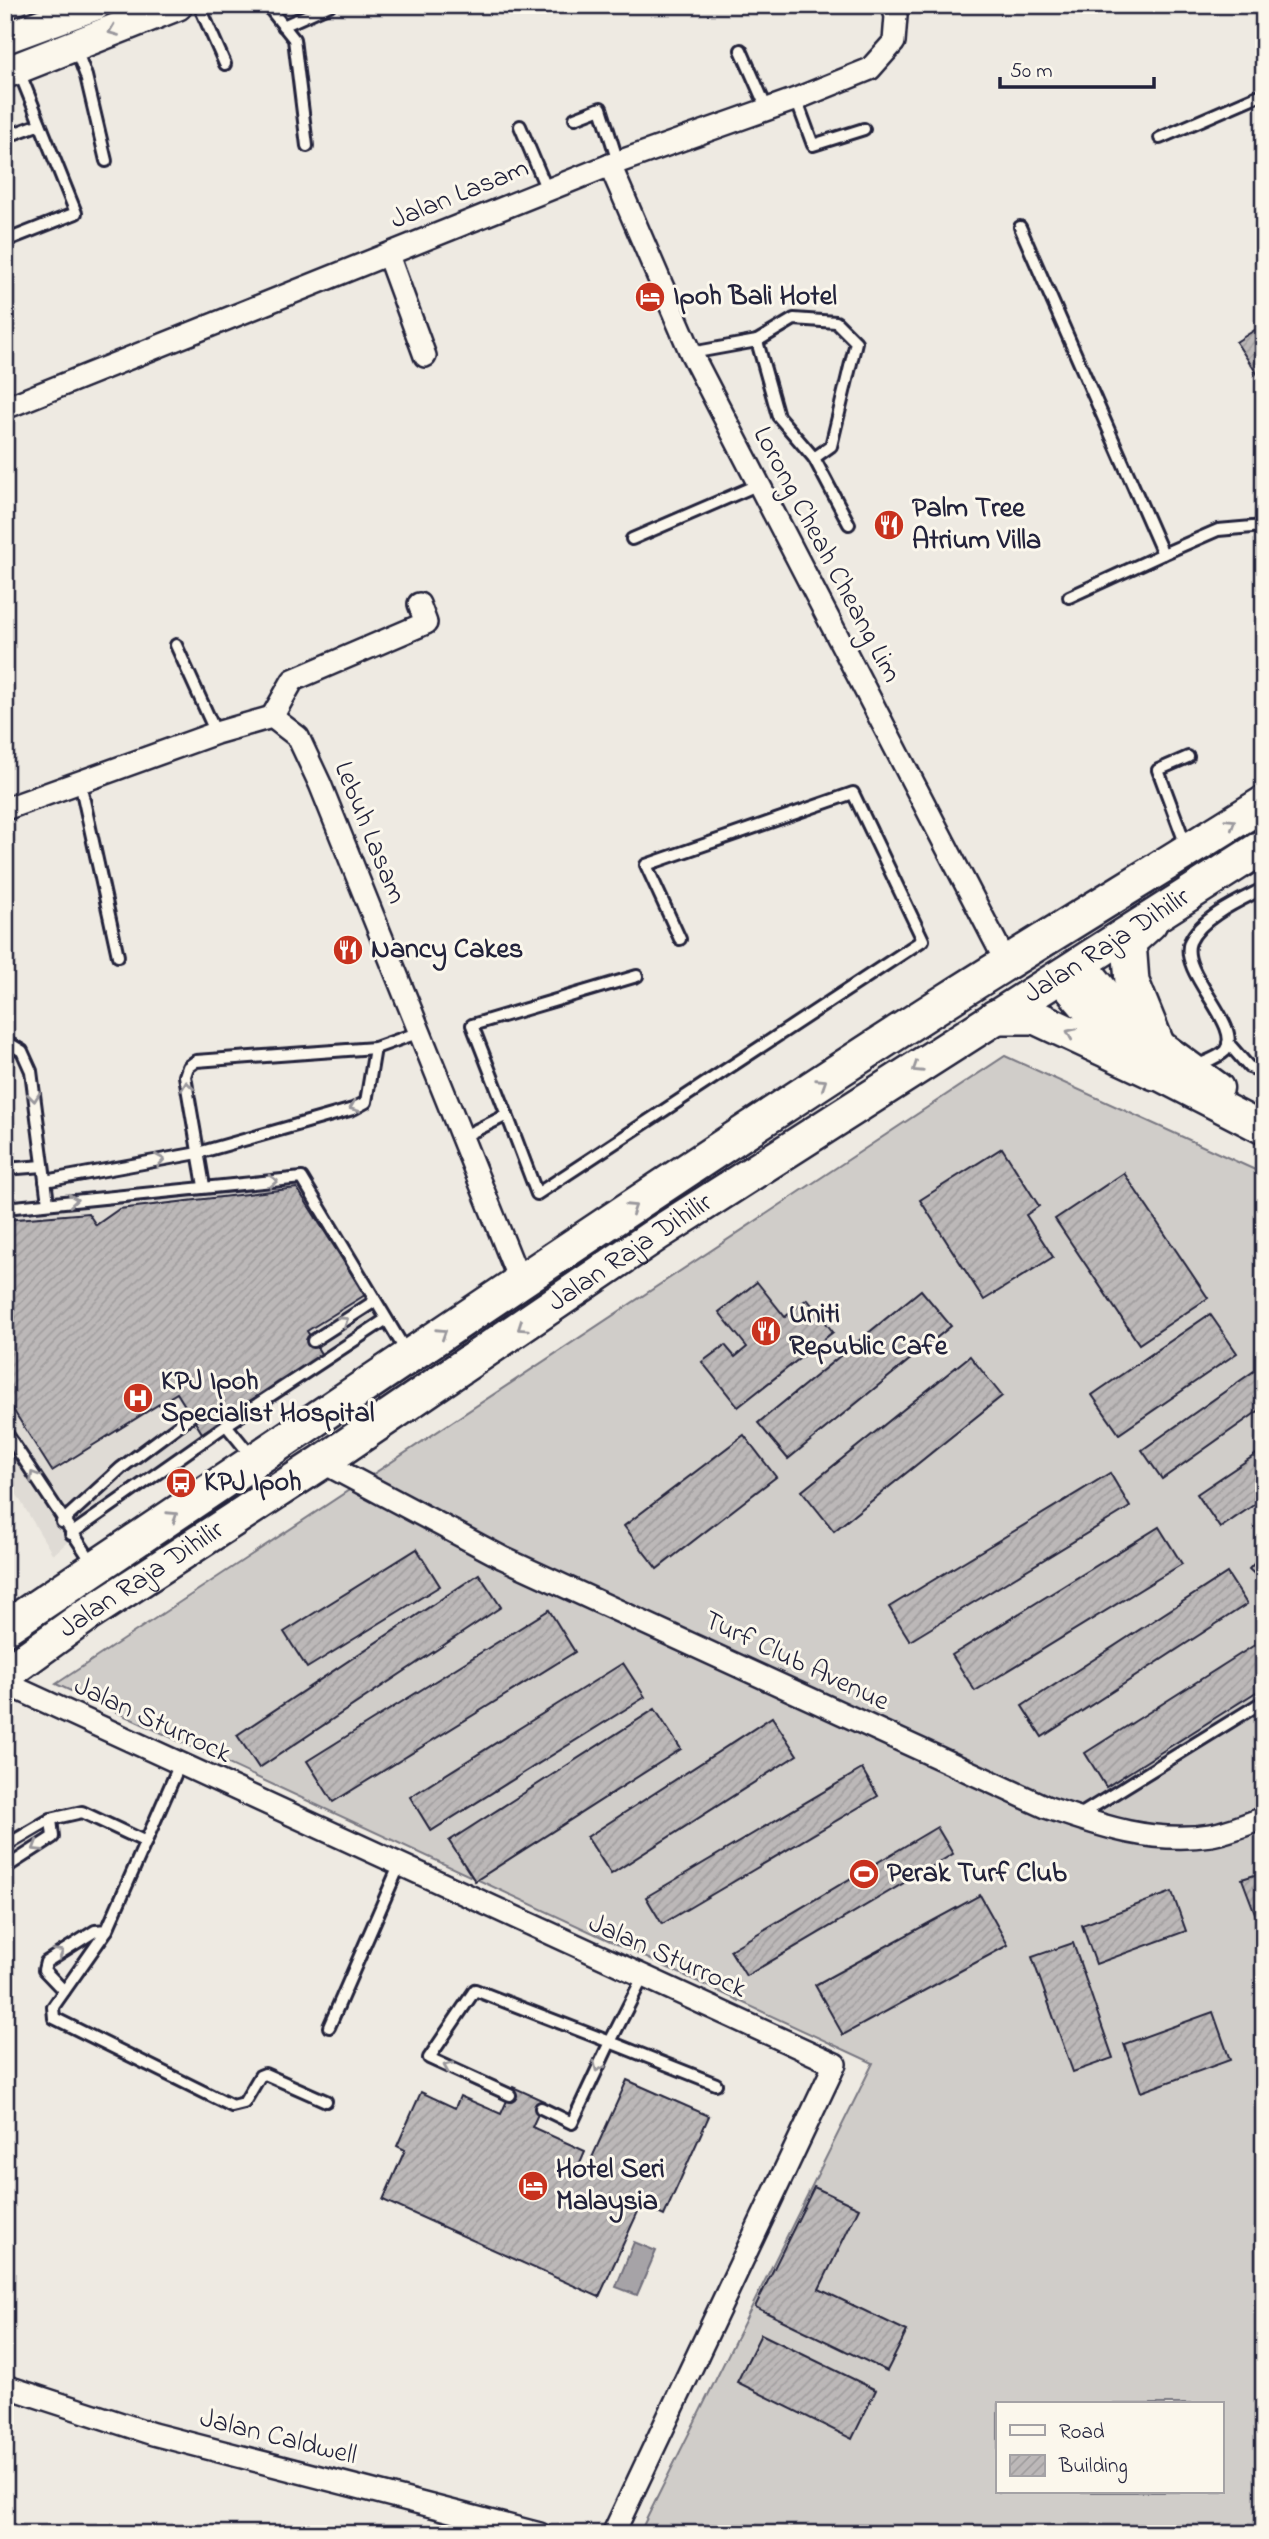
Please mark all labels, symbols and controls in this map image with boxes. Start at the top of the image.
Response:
one-way arrow [108,22,120,36]
scale bar [1000,46,1154,90]
text: 50 m [1010,57,1053,87]
street label: Jalan Lasam [385,149,535,241]
place label: Ipoh Bali Hotel [673,277,837,318]
hotel icon: Ipoh Bali Hotel [633,280,667,314]
street label: Lorong Cheah Cheang Lim [741,420,911,690]
place label: Palm Tree Atrium Villa [912,489,1041,562]
restaurant icon: Palm Tree Atrium Villa [872,508,906,542]
street label: Lebuh Lasam [322,756,416,910]
one-way arrow [1223,819,1236,832]
street label: Jalan Raja Dihilir [1016,878,1199,1015]
place label: Nancy Cakes [371,930,523,971]
restaurant icon: Nancy Cakes [331,933,365,967]
one-way arrow [1066,1027,1078,1041]
one-way arrow [912,1059,925,1072]
one-way arrow [814,1079,827,1091]
one-way arrow [179,1080,194,1092]
one-way arrow [27,1091,42,1103]
one-way arrow [349,1099,361,1113]
one-way arrow [154,1153,166,1168]
one-way arrow [267,1173,278,1188]
street label: Jalan Raja Dihilir [540,1183,721,1323]
one-way arrow [67,1193,79,1208]
one-way arrow [624,1204,637,1217]
place label: Uniti Republic Cafe [789,1295,949,1368]
restaurant icon: Uniti Republic Cafe [749,1314,783,1348]
one-way arrow [336,1317,349,1330]
one-way arrow [517,1318,530,1331]
one-way arrow [434,1329,447,1342]
place label: KPJ Ipoh Specialist Hospital [161,1362,375,1435]
hospital icon: KPJ Ipoh Specialist Hospital [121,1381,155,1415]
place label: KPJ Ipoh [204,1463,302,1504]
bus stop icon: KPJ Ipoh [164,1466,198,1500]
one-way arrow [29,1471,42,1484]
street label: Jalan Raja Dihilir [50,1510,233,1649]
one-way arrow [165,1512,178,1525]
street label: Turf Club Avenue [696,1601,896,1723]
street label: Jalan Sturrock [67,1667,238,1776]
one-way arrow [32,1839,45,1852]
place label: Perak Turf Club [887,1854,1067,1895]
sports icon: Perak Turf Club [847,1857,881,1891]
street label: Jalan Sturrock [581,1904,753,2010]
one-way arrow [52,1949,65,1962]
one-way arrow [593,2060,607,2072]
one-way arrow [442,2061,455,2075]
place label: Hotel Seri Malaysia [556,2150,665,2223]
hotel icon: Hotel Seri Malaysia [516,2169,550,2203]
street label: Jalan Caldwell [195,2399,361,2477]
legend [996,2402,1224,2494]
text: Road [1059,2418,1105,2448]
text: Building [1058,2452,1128,2484]

